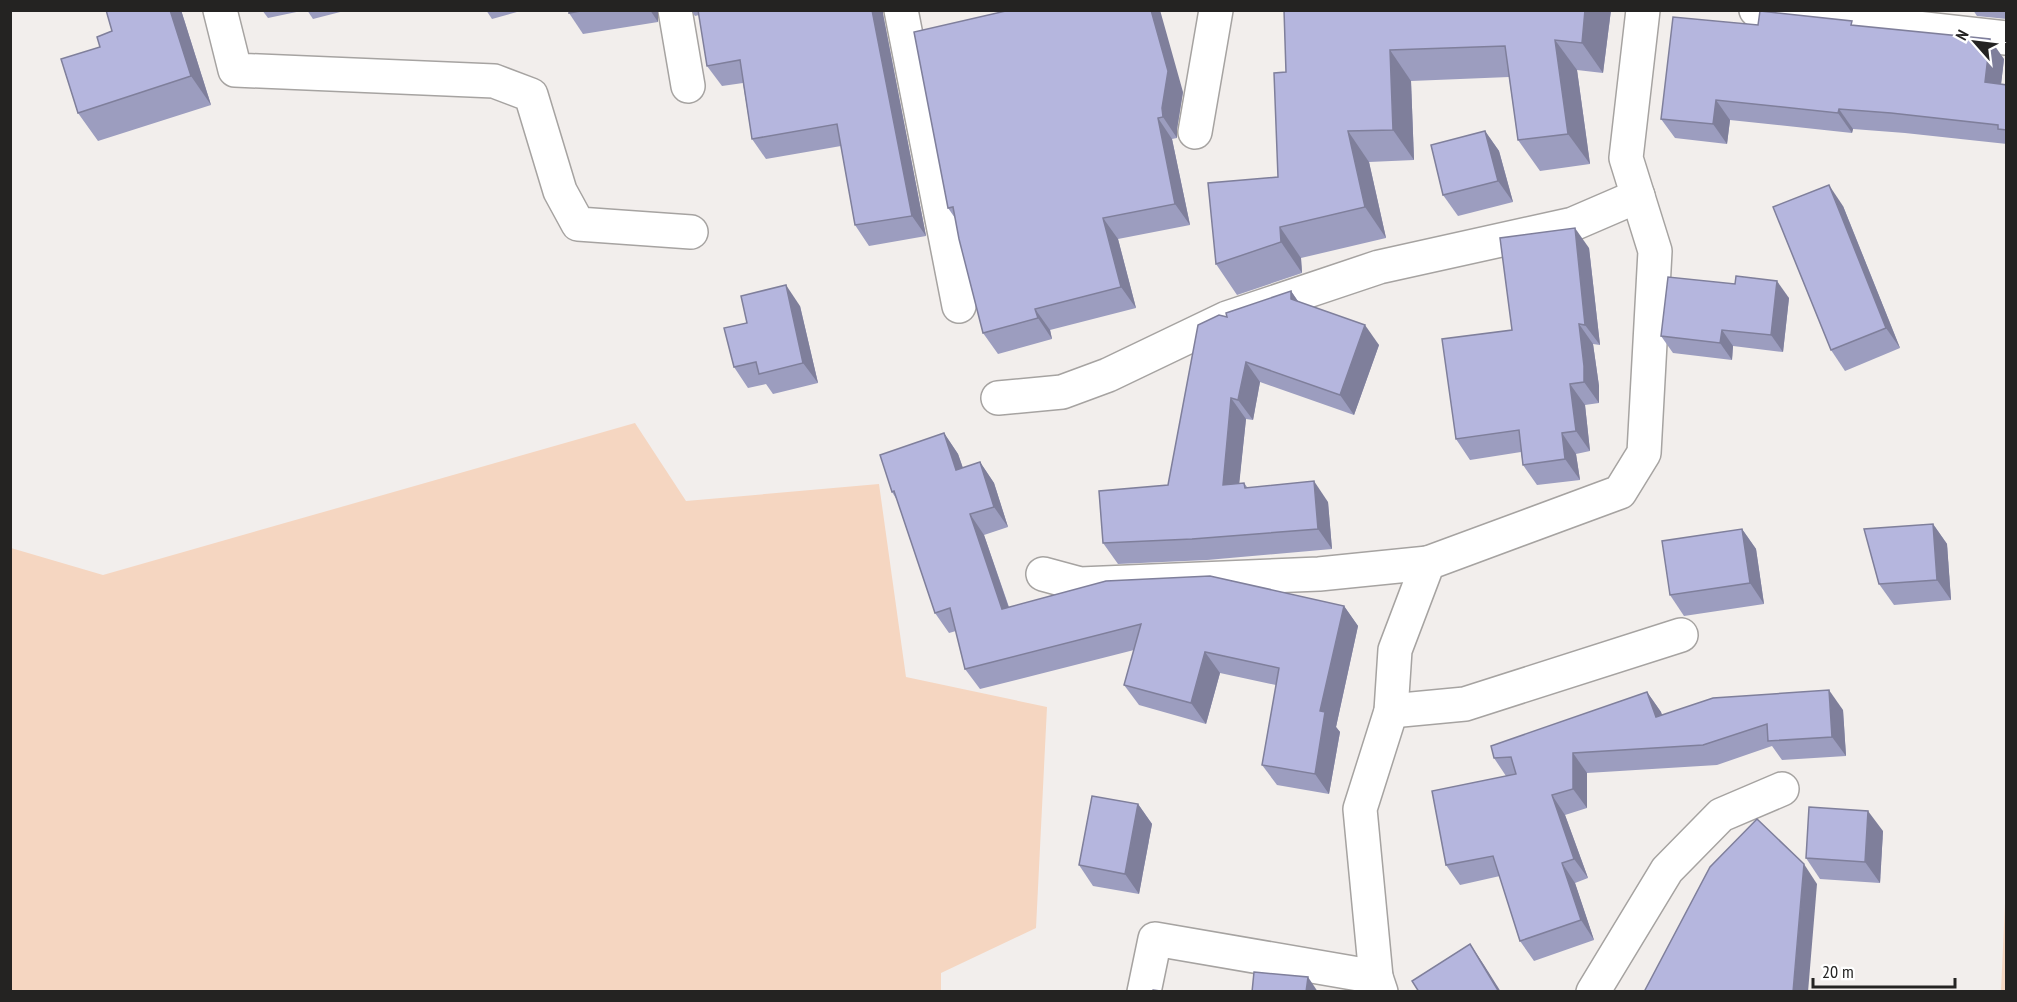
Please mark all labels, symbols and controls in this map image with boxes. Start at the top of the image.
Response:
north arrow [1945,12,2005,72]
text: N [1951,26,1973,43]
scale bar [1813,951,1956,989]
text: 20 m [1822,960,1854,983]

